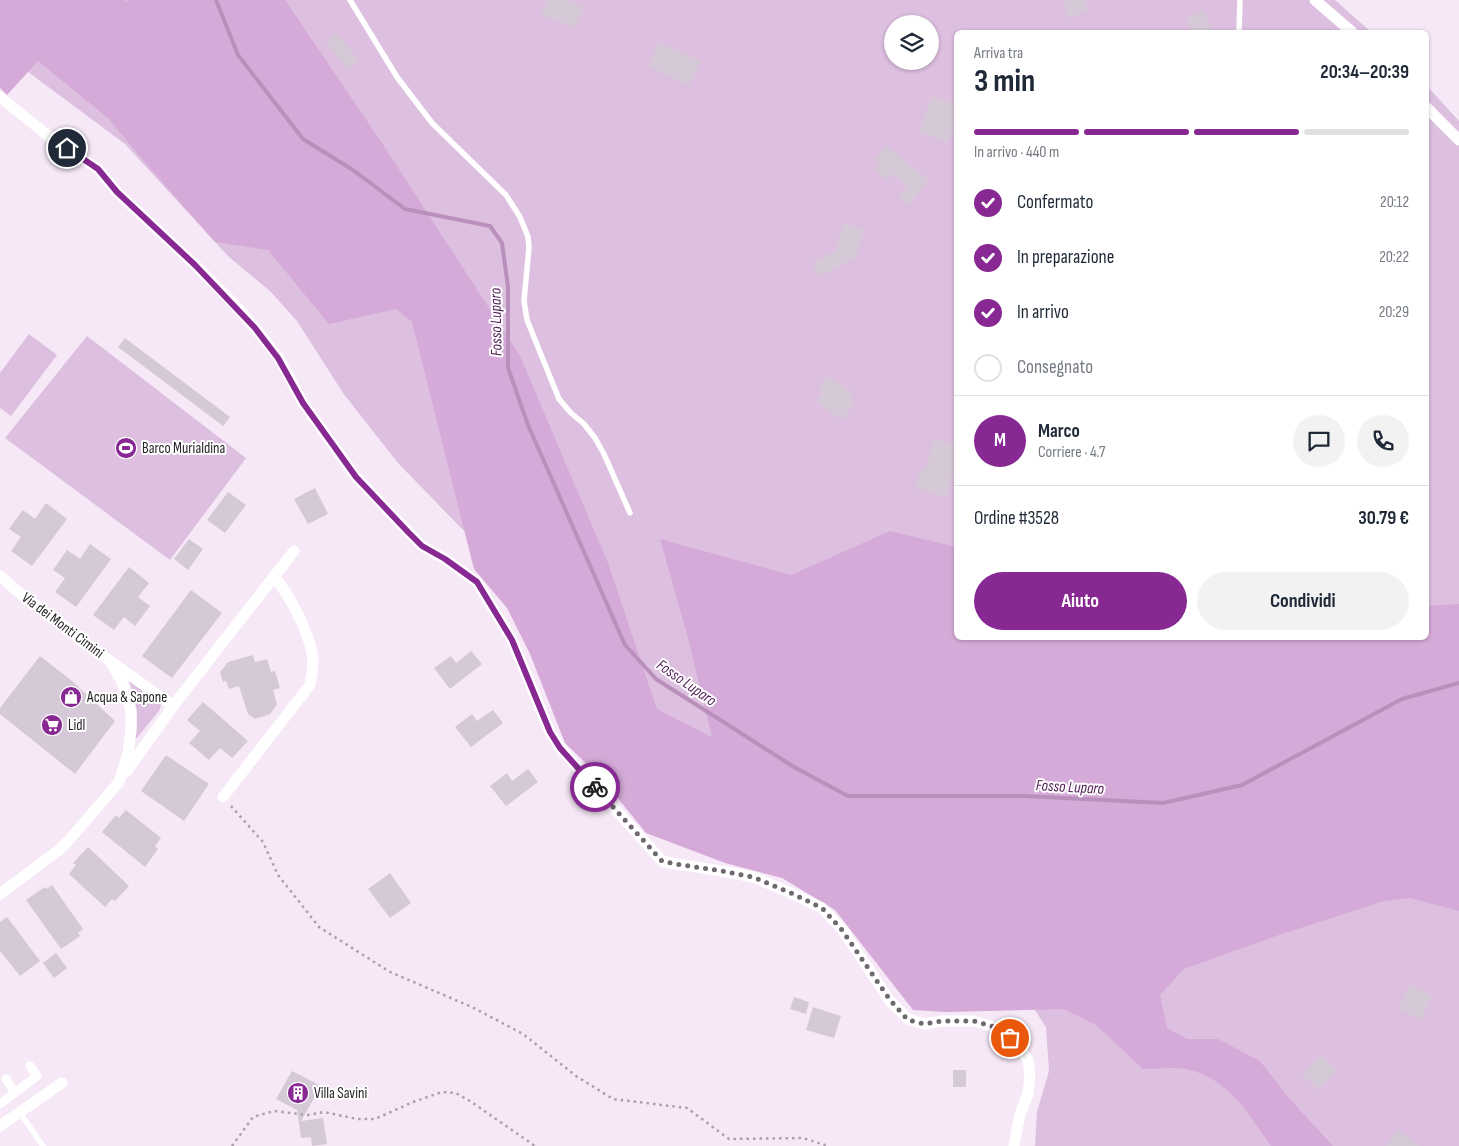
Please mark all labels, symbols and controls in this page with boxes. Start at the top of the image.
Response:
map controls [884,15,939,70]
button: layers [884,15,939,70]
text: Arriva tra [974,44,1023,63]
text: 20:34–20:39 [1320,61,1409,84]
text: 3 min [974,62,1035,101]
pin [46,127,88,169]
icon: home [53,134,81,162]
text: In arrivo · 440 m [974,143,1059,162]
icon: check [974,189,1002,217]
text: Confermato [1017,191,1093,214]
text: 20:12 [1380,193,1409,212]
icon: check [974,244,1002,272]
text: In preparazione [1017,246,1114,269]
text: 20:22 [1379,248,1409,267]
water label: Fosso Luparo [486,287,507,356]
icon: check [974,299,1002,327]
text: In arrivo [1017,301,1069,324]
text: 20:29 [1379,303,1409,322]
text: Consegnato [1017,356,1093,379]
button: chat [1293,415,1345,467]
button: phone [1357,415,1409,467]
text: Marco [1038,420,1080,443]
text: M [994,429,1006,452]
sports icon: Barco Murialdina [114,436,138,460]
place label: Barco Murialdina [142,439,225,458]
text: Corriere · 4.7 [1038,443,1106,462]
text: Ordine #3528 [974,507,1059,530]
text: 30.79 € [1358,507,1409,530]
button: Aiuto [974,572,1187,630]
button: Condividi [1197,572,1409,630]
street label: Via dei Monti Cimini [18,588,108,663]
water label: Fosso Luparo [653,656,720,711]
shop icon: Acqua & Sapone [59,685,83,709]
place label: Acqua & Sapone [86,688,167,707]
supermarket icon: Lidl [40,713,64,737]
place label: Lidl [68,716,85,735]
courier [570,762,620,812]
icon: bike [581,773,609,801]
water label: Fosso Luparo [1035,776,1105,799]
pin [989,1017,1031,1059]
icon: bag [996,1024,1024,1052]
building icon: Villa Savini [286,1081,310,1105]
place label: Villa Savini [314,1084,367,1103]

